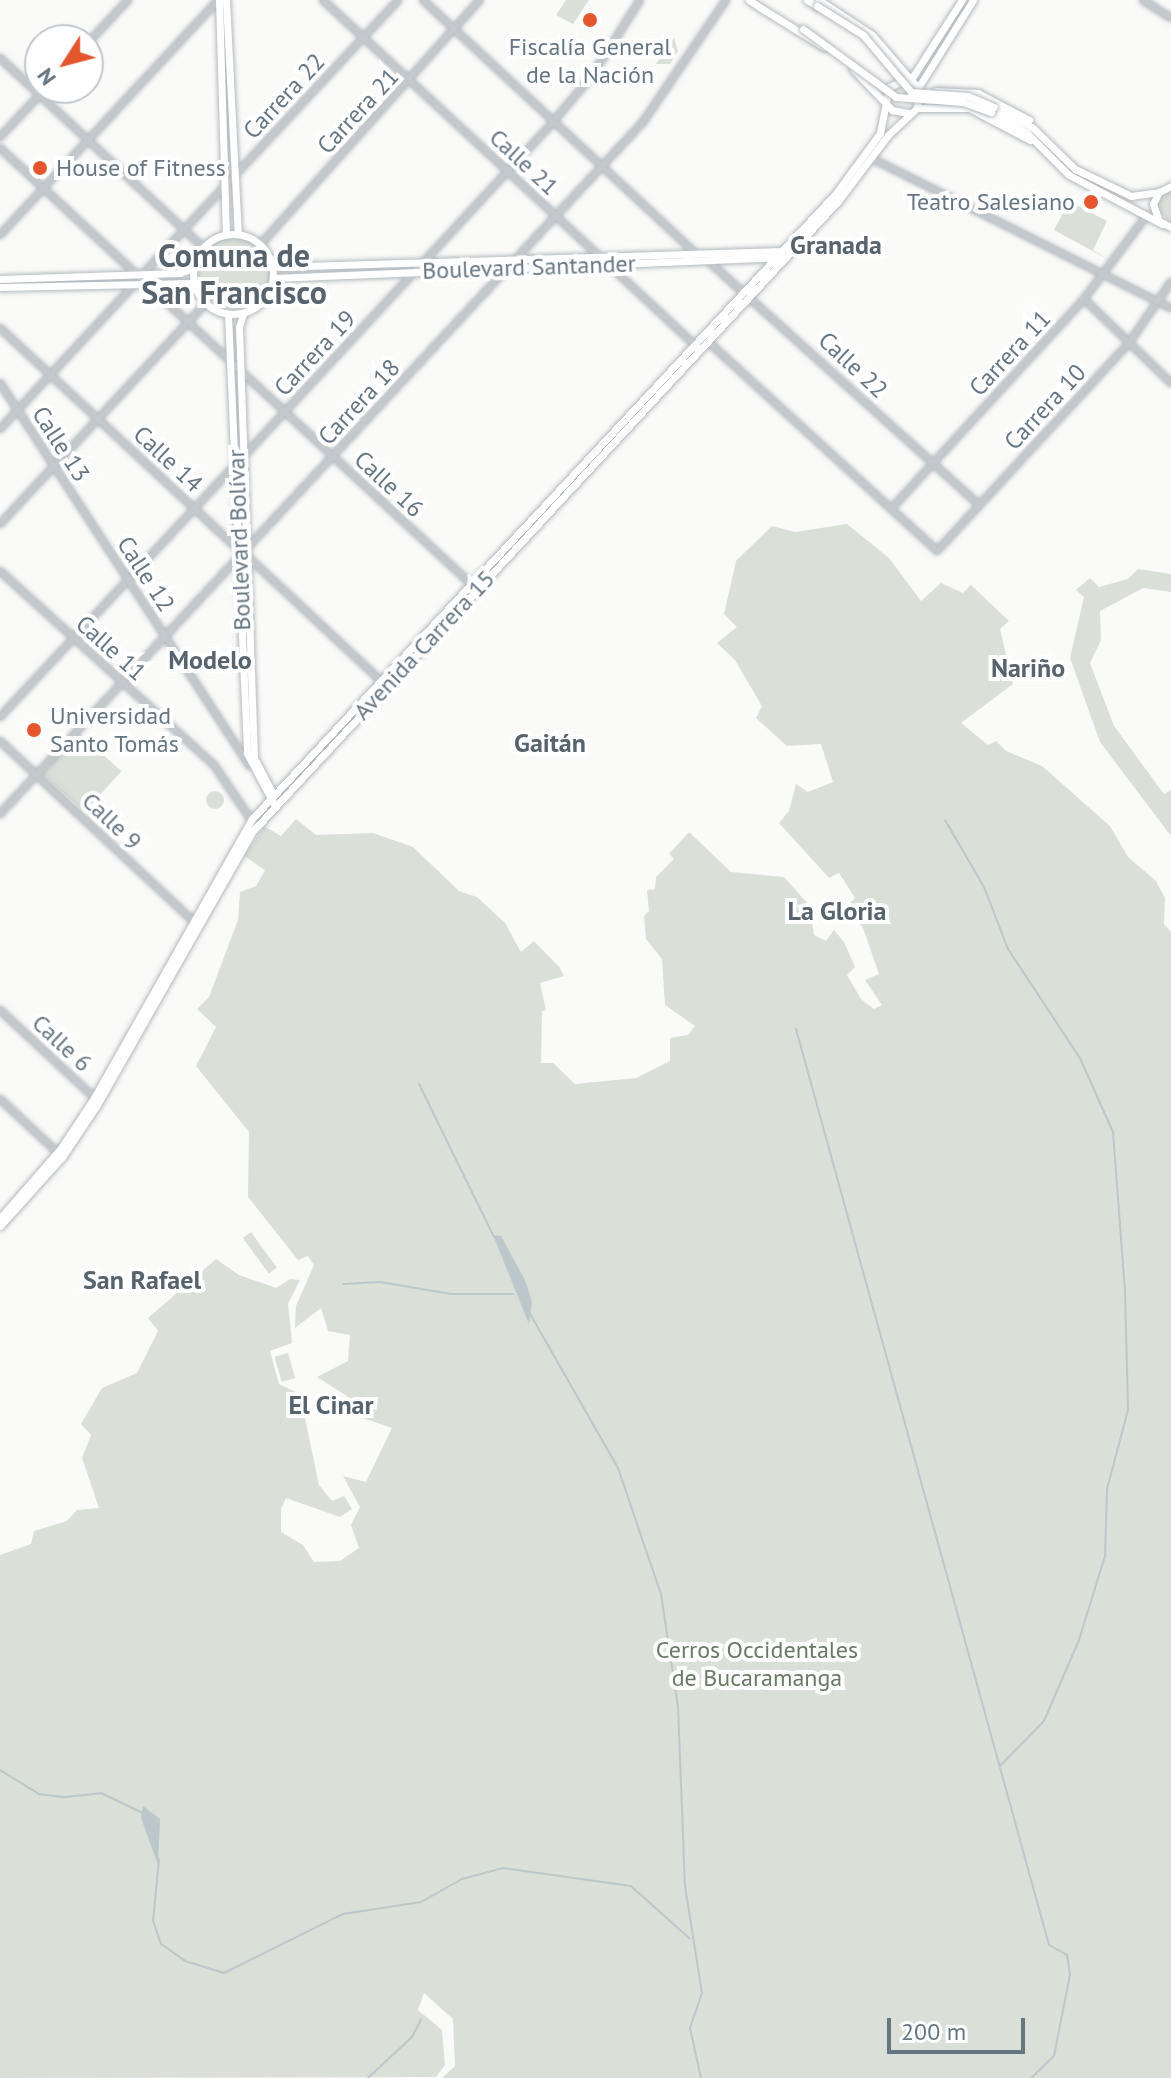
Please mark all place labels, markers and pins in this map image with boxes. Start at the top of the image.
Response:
marker: Fiscalía General de la Nación [581,11,599,29]
place label: Fiscalía General de la Nación [509,33,671,89]
place label: House of Fitness [56,154,226,182]
marker: House of Fitness [31,159,49,177]
place label: Teatro Salesiano [907,188,1075,216]
marker: Teatro Salesiano [1082,193,1100,211]
place label: Universidad Santo Tomás [50,702,180,758]
marker: Universidad Santo Tomás [25,721,43,739]

